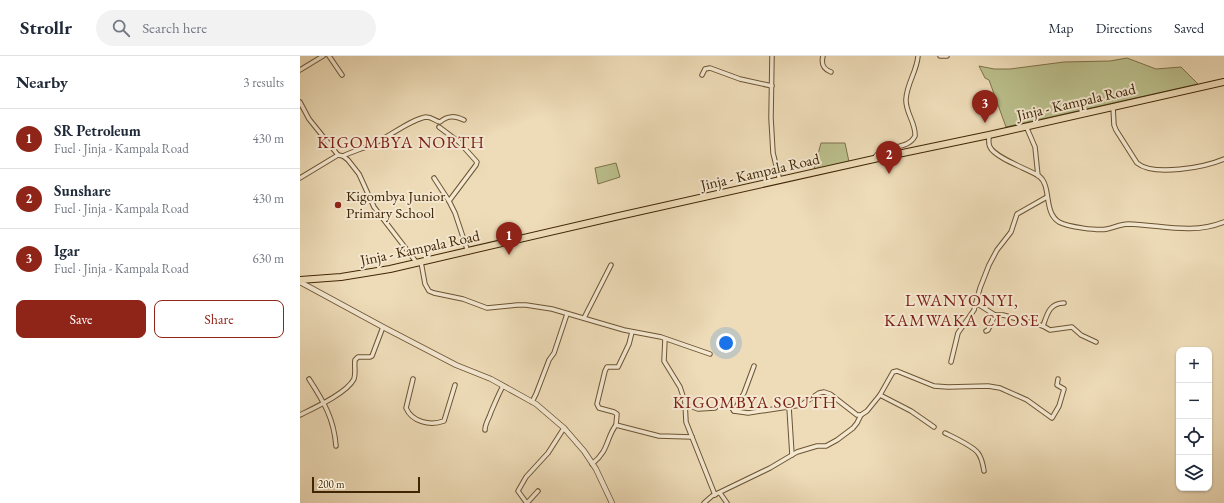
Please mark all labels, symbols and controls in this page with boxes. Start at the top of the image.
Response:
search box [96,10,376,46]
text: Strollr [20,15,72,40]
icon: search [110,17,132,39]
text: Search here [142,18,207,37]
text: Map [1048,19,1074,37]
text: Directions [1096,19,1152,37]
text: Saved [1174,19,1204,37]
text: Nearby [16,71,68,93]
text: 3 results [243,74,284,91]
street label: Jinja - Kampala Road [1013,78,1138,125]
pin: 3 [972,90,998,123]
text: SR Petroleum [54,121,141,140]
text: 1 [26,130,32,147]
text: 430 m [253,130,284,147]
district label: KIGOMBYA NORTH [317,131,485,153]
text: Fuel · Jinja - Kampala Road [54,140,189,157]
pin: 2 [876,141,902,174]
street label: Jinja - Kampala Road [697,148,822,195]
text: Sunshare [54,181,111,200]
place label: Kigombya Junior Primary School [346,186,445,222]
text: 2 [26,190,32,207]
text: 430 m [253,190,284,207]
text: Fuel · Jinja - Kampala Road [54,200,189,217]
marker: Kigombya Junior Primary School [333,200,343,210]
pin: 1 [496,222,522,255]
street label: Jinja - Kampala Road [357,226,482,270]
text: Igar [54,241,80,260]
text: 3 [26,250,32,267]
text: 630 m [253,250,284,267]
text: Fuel · Jinja - Kampala Road [54,260,189,277]
district label: LWANYONYI, KAMWAKA CLOSE [884,289,1040,331]
button: Save [16,300,146,338]
button: Share [154,300,284,338]
your location [716,333,736,353]
map controls [1176,347,1212,491]
button: + [1176,347,1212,383]
button: − [1176,383,1212,419]
district label: KIGOMBYA SOUTH [673,391,837,413]
button: locate [1176,419,1212,455]
button: layers [1176,455,1212,491]
scale bar [312,475,420,494]
text: 200 m [318,477,345,491]

